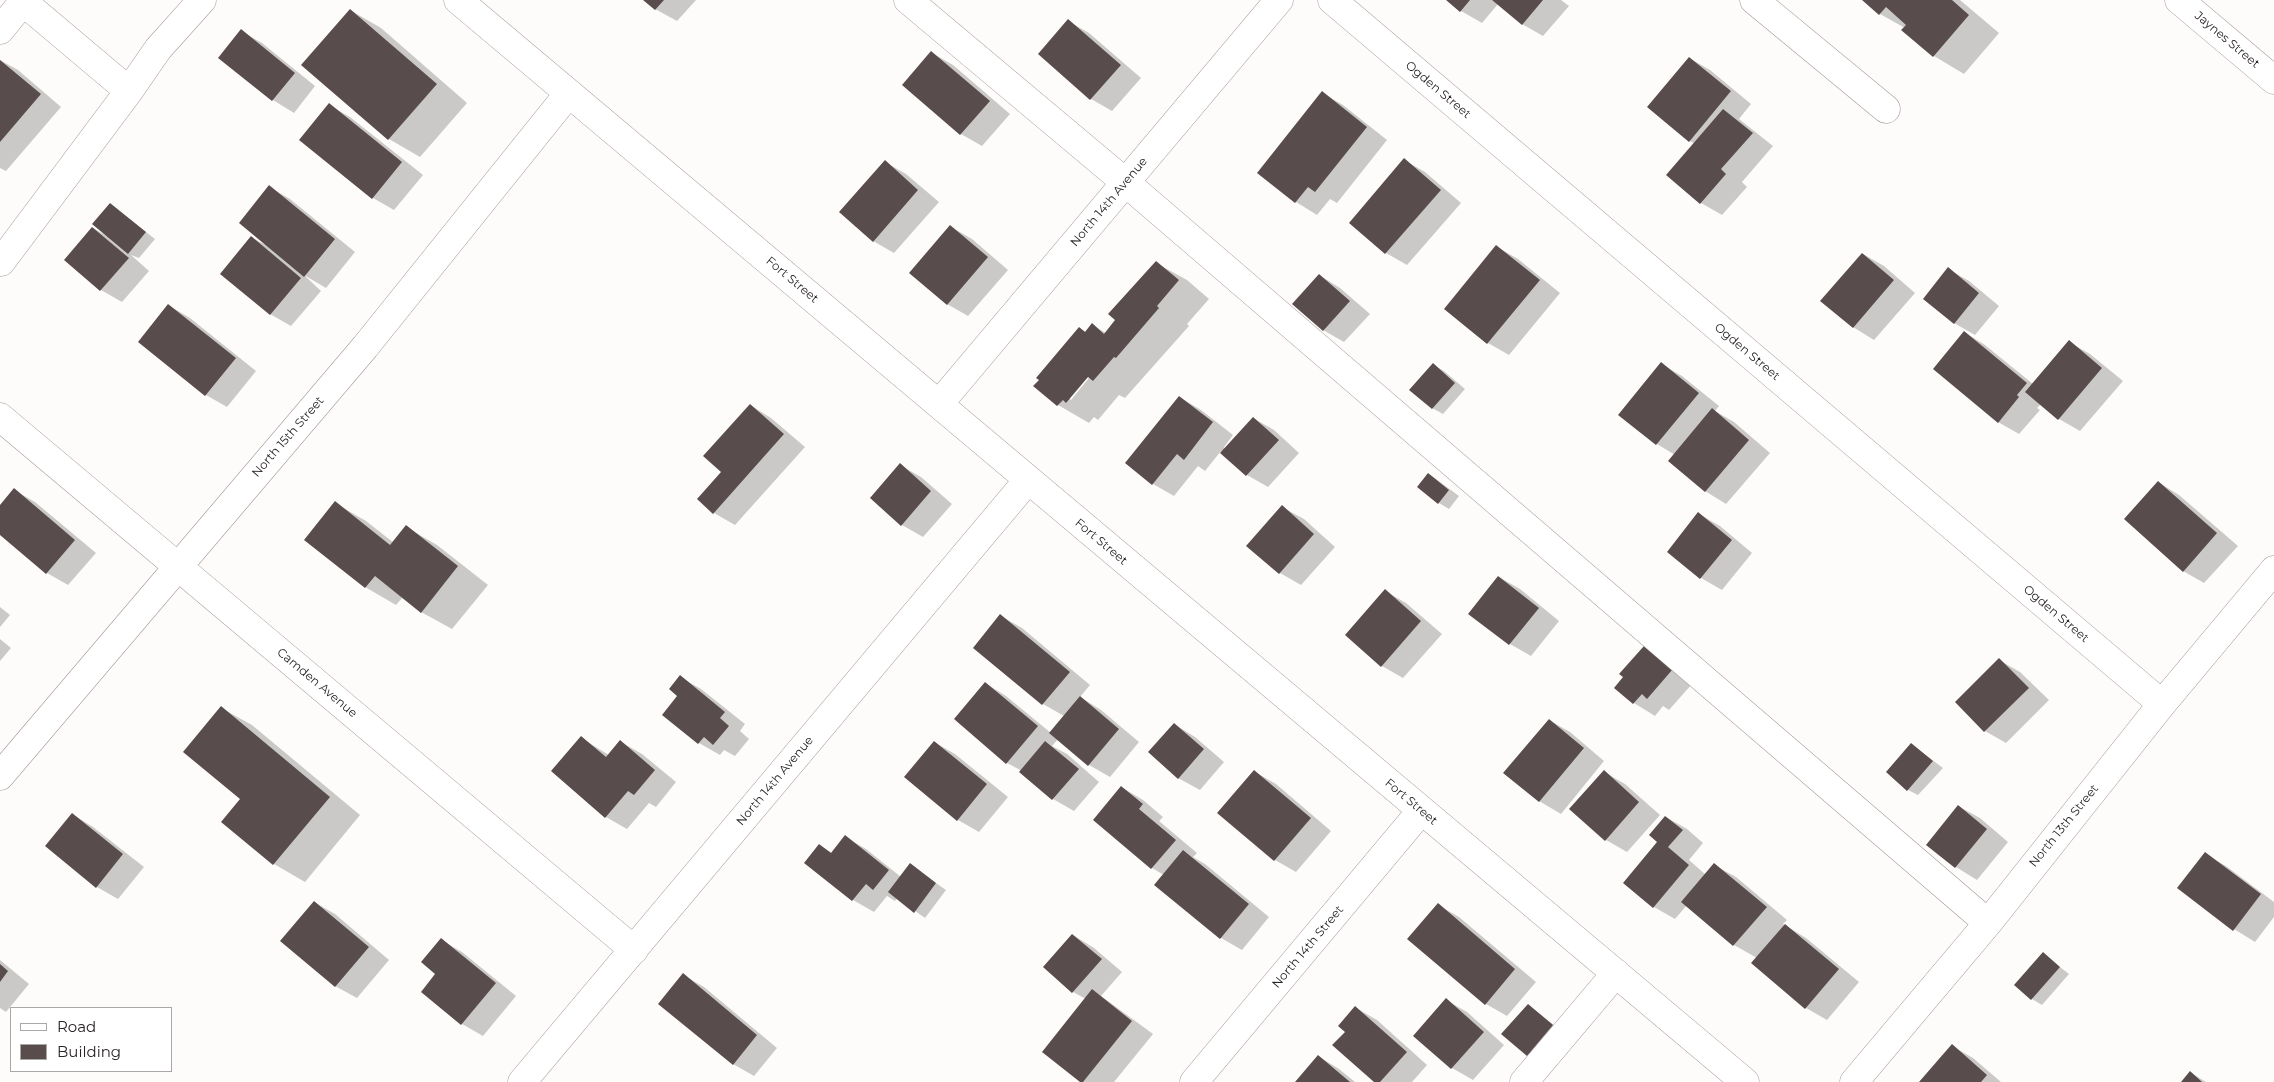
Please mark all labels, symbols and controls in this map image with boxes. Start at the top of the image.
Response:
street label: Jaynes Street [2192,9,2262,71]
street label: Ogden Street [1402,58,1474,122]
street label: North 14th Avenue [1067,154,1151,250]
street label: Fort Street [763,254,821,306]
street label: Ogden Street [1711,320,1783,384]
street label: North 15th Street [249,394,327,480]
street label: Fort Street [1072,516,1130,568]
street label: Ogden Street [2020,582,2092,646]
street label: Camden Avenue [274,645,360,721]
street label: North 14th Avenue [733,733,817,829]
street label: Fort Street [1382,776,1440,828]
street label: North 13th Street [2026,782,2102,870]
street label: North 14th Street [1269,903,1347,991]
legend [10,1007,172,1072]
text: Road [57,1017,96,1036]
text: Building [57,1042,121,1061]

